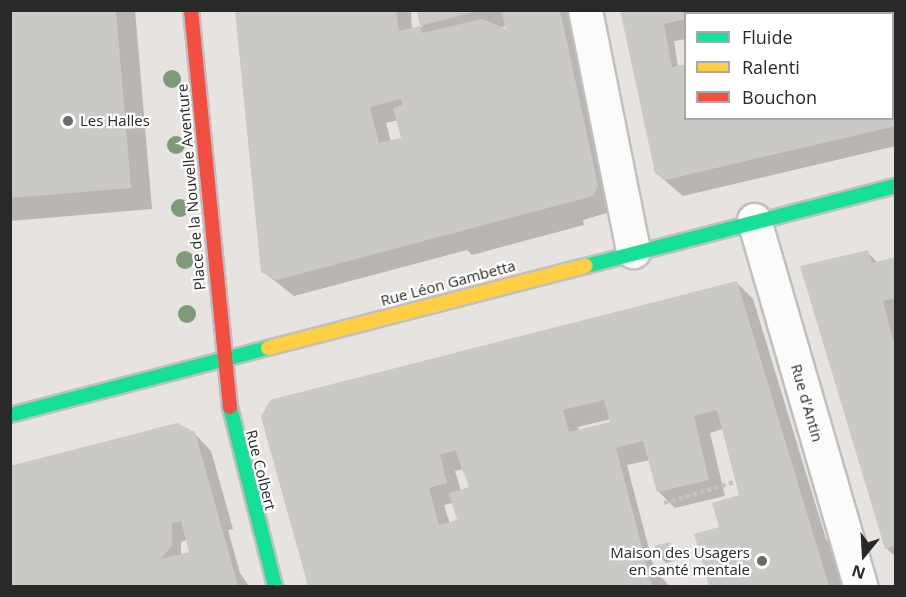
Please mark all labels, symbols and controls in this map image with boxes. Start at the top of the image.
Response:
legend [684,12,894,120]
text: Fluide [742,25,793,49]
text: Ralenti [742,55,800,79]
street label: Place de la Nouvelle Aventure [173,83,209,291]
text: Bouchon [742,85,817,109]
place label: Les Halles [80,112,150,130]
marker: Les Halles [61,114,75,128]
street label: Rue Léon Gambetta [379,256,517,310]
street label: Rue d'Antin [787,362,827,444]
street label: Rue Colbert [242,428,280,512]
north arrow [834,525,894,585]
place label: Maison des Usagers en santé mentale [610,543,750,578]
marker: Maison des Usagers en santé mentale [755,554,769,568]
text: N [849,560,868,585]

